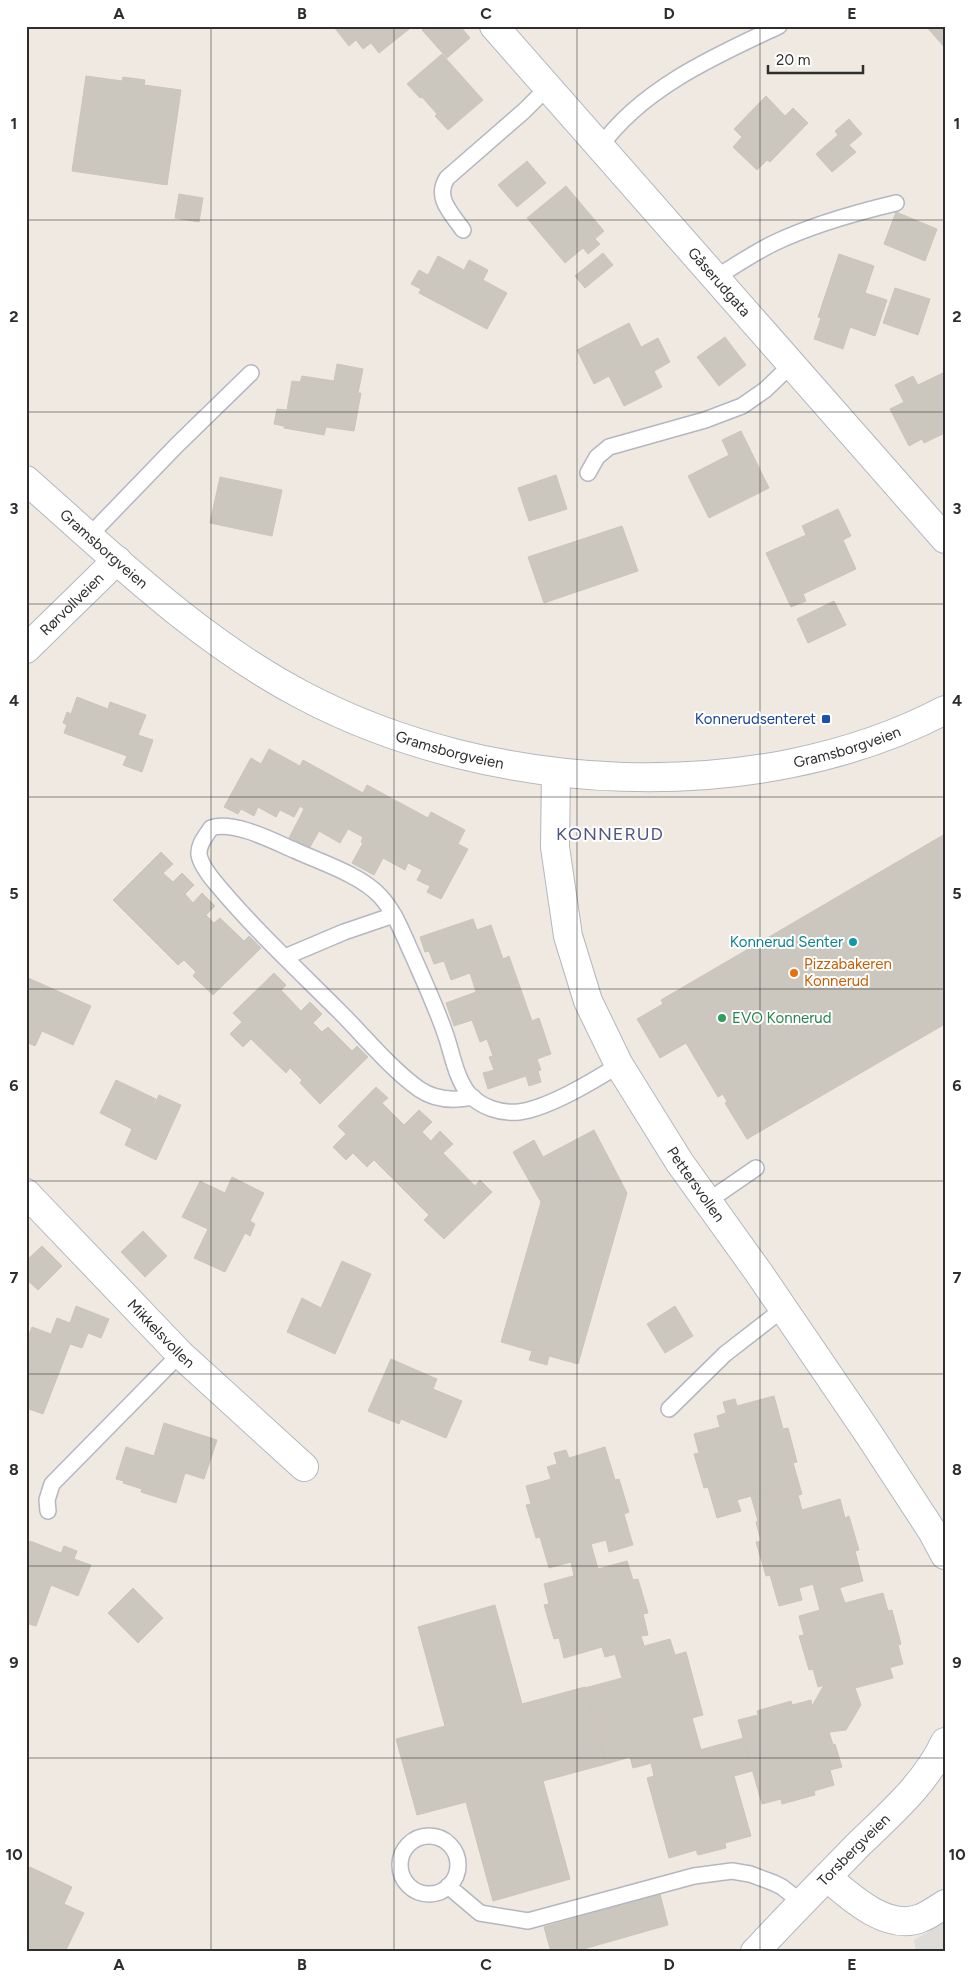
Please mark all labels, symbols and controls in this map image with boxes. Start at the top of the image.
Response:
text: A [113,4,125,23]
text: B [297,4,307,23]
text: C [480,4,492,23]
text: D [663,4,675,23]
text: E [847,4,857,23]
scale bar [768,42,864,74]
text: 20 m [776,51,810,69]
text: 1 [11,114,17,133]
text: 1 [954,114,960,133]
street label: Gåserudgata [684,244,754,320]
text: 2 [9,307,19,326]
text: 2 [952,307,962,326]
text: 3 [10,499,19,518]
text: 3 [953,499,962,518]
street label: Gramsborgveien [56,505,151,593]
street label: Rørvollveien [36,569,107,639]
text: 4 [9,691,19,710]
text: 4 [952,691,962,710]
place label: Konnerudsenteret [695,710,816,728]
marker: Konnerudsenteret [820,713,832,725]
street label: Gramsborgveien [792,723,903,772]
street label: Gramsborgveien [393,727,505,773]
district label: KONNERUD [556,823,664,845]
text: 5 [9,884,19,903]
text: 5 [952,884,962,903]
place label: Konnerud Senter [730,933,843,951]
marker: Konnerud Senter [847,936,859,948]
place label: Pizzabakeren Konnerud [804,955,892,990]
marker: Pizzabakeren Konnerud [788,967,800,979]
place label: EVO Konnerud [732,1009,831,1027]
marker: EVO Konnerud [716,1012,728,1024]
text: 6 [9,1076,19,1095]
text: 6 [952,1076,962,1095]
street label: Pettersvollen [663,1143,728,1225]
text: 7 [10,1268,19,1287]
text: 7 [953,1268,962,1287]
street label: Mikkelsvollen [124,1296,198,1372]
text: 8 [9,1460,19,1479]
text: 8 [952,1460,962,1479]
text: 9 [9,1653,19,1672]
text: 9 [952,1653,962,1672]
street label: Torsbergveien [814,1810,894,1890]
text: 10 [5,1845,23,1864]
text: 10 [948,1845,966,1864]
text: A [113,1955,125,1974]
text: B [297,1955,307,1974]
text: C [480,1955,492,1974]
text: D [663,1955,675,1974]
text: E [847,1955,857,1974]

